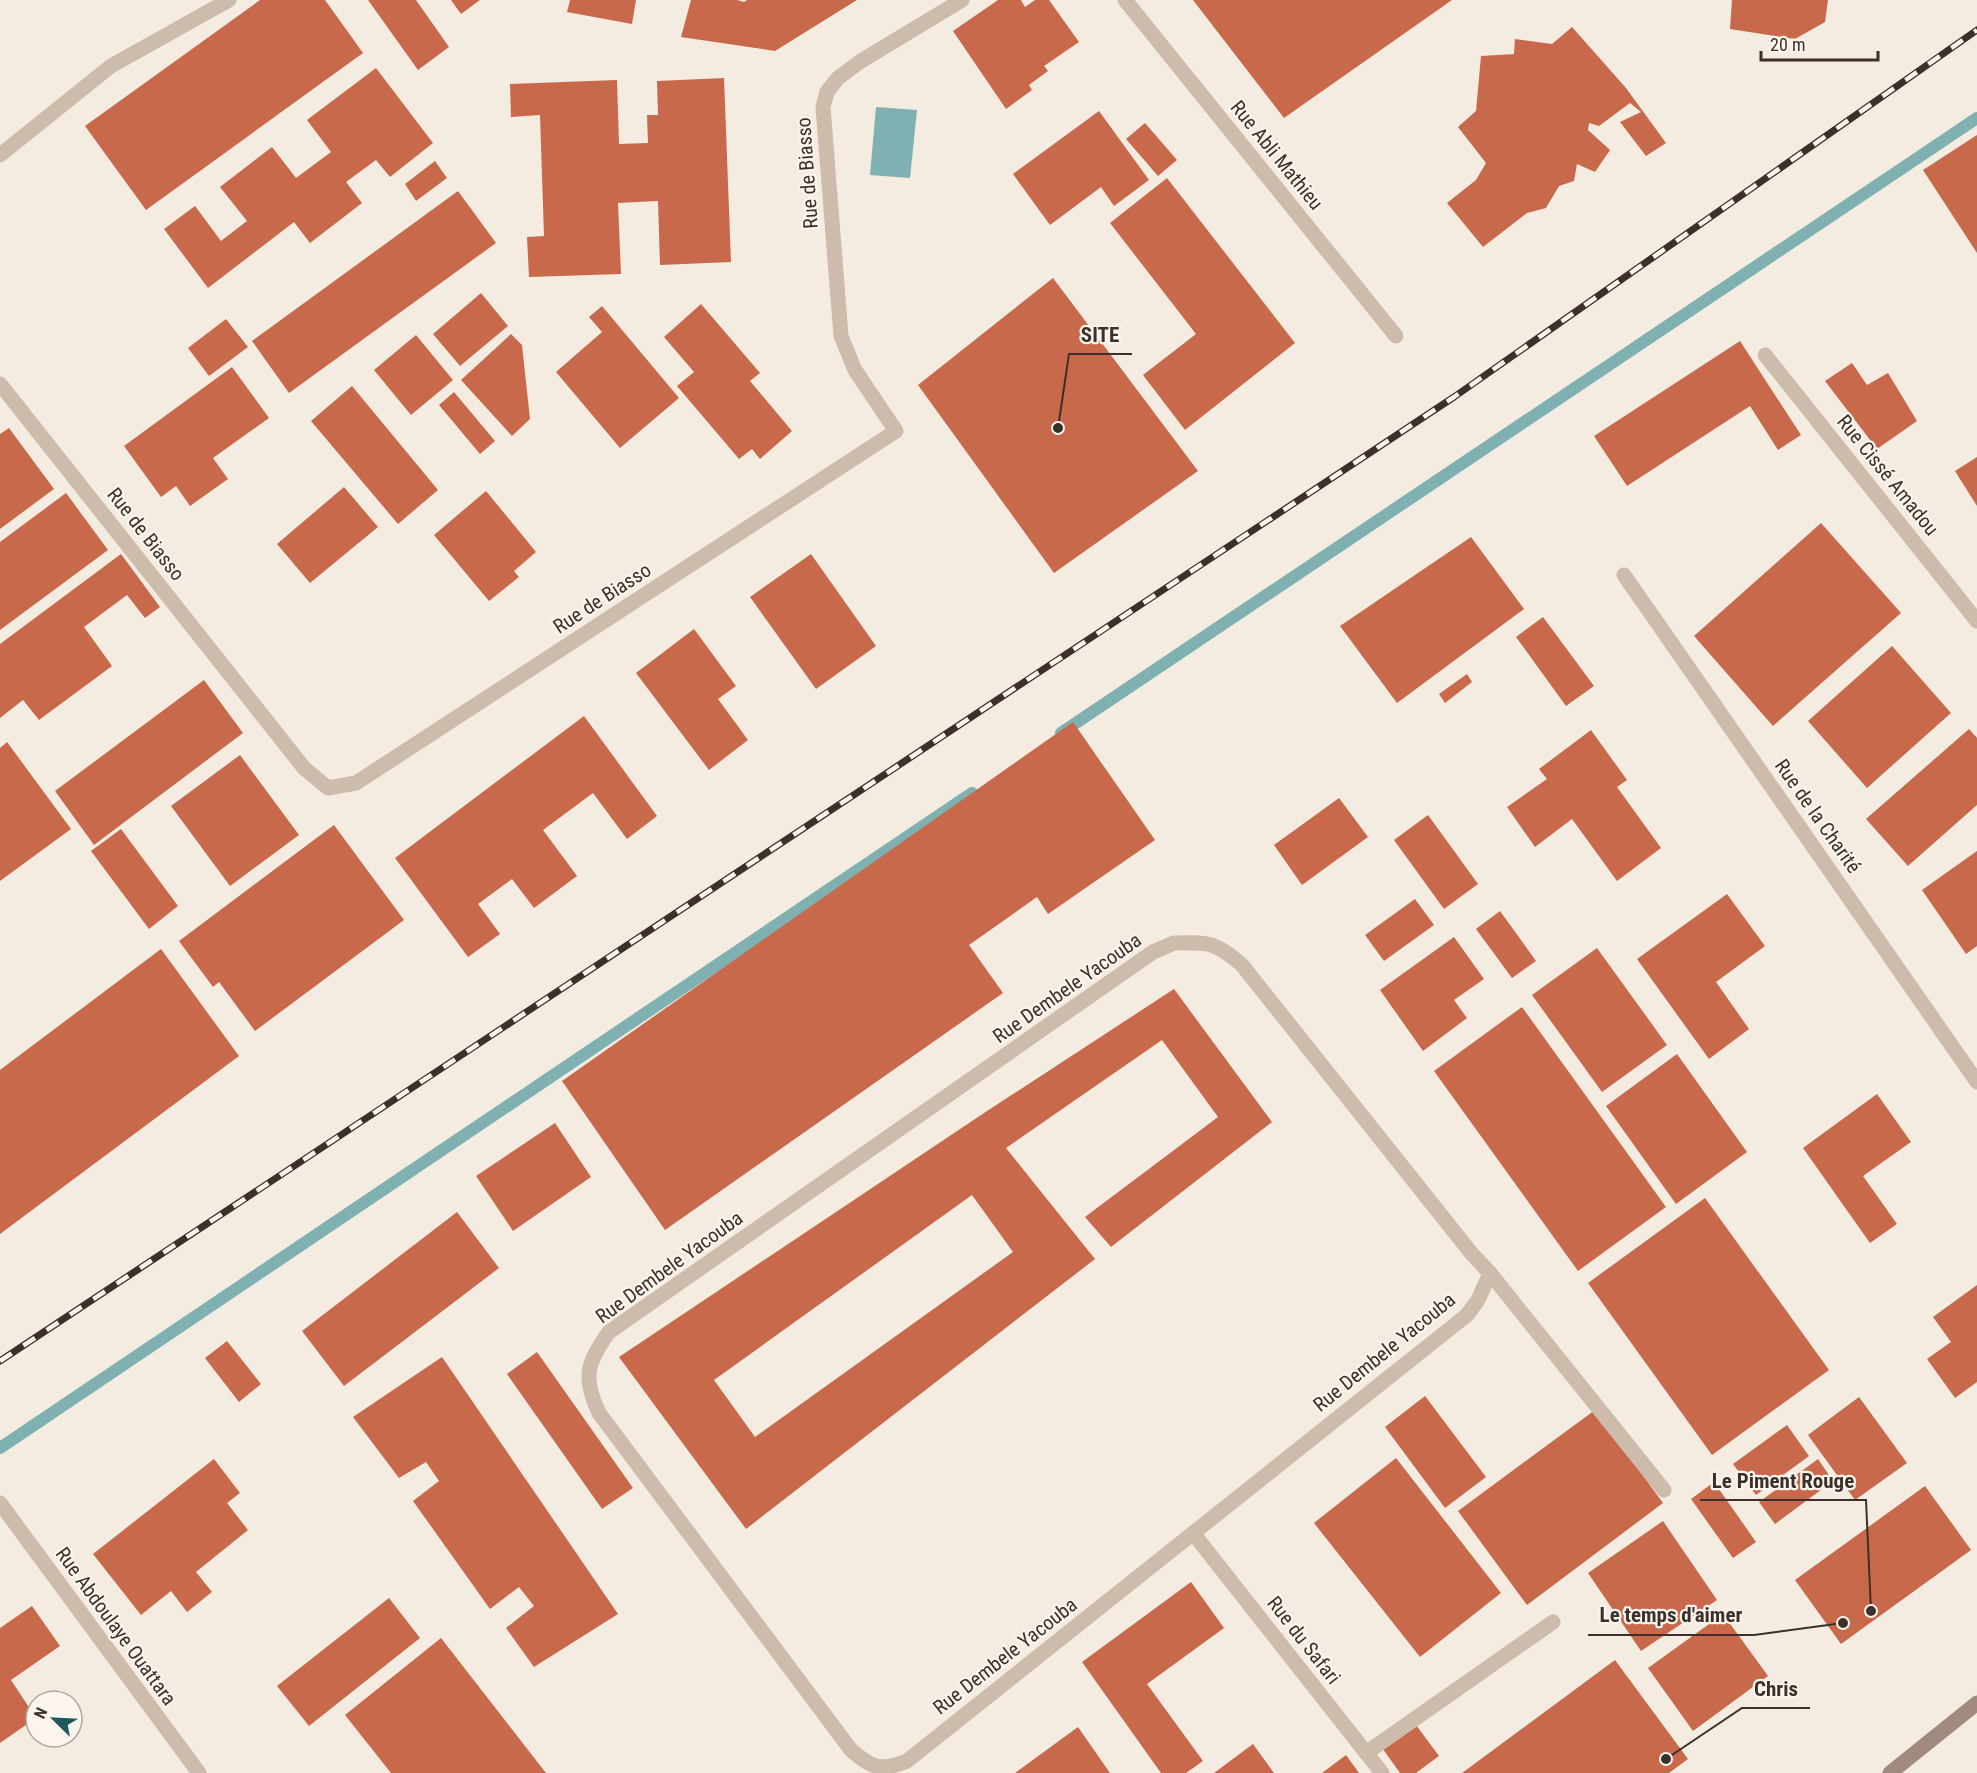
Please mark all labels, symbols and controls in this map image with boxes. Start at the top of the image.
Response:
scale bar [1761,24,1878,62]
text: 20 m [1770,34,1805,55]
street label: Rue Abli Mathieu [1226,96,1328,214]
street label: Rue de Biasso [791,117,823,229]
callout: SITE [1069,315,1132,354]
text: SITE [1081,323,1119,347]
street label: Rue Cissé Amadou [1832,410,1944,540]
street label: Rue de Biasso [102,483,190,585]
street label: Rue de Biasso [549,558,655,638]
street label: Rue de la Charité [1770,754,1866,878]
street label: Rue Dembele Yacouba [988,928,1146,1048]
street label: Rue Dembele Yacouba [591,1206,747,1328]
street label: Rue Dembele Yacouba [1308,1287,1460,1417]
callout: Le Piment Rouge [1700,1461,1866,1500]
text: Le Piment Rouge [1712,1469,1854,1493]
street label: Rue Abdoulaye Ouattara [51,1542,181,1710]
street label: Rue du Safari [1262,1591,1346,1689]
street label: Rue Dembele Yacouba [928,1592,1082,1720]
callout: Le temps d'aimer [1588,1596,1754,1635]
text: Le temps d'aimer [1600,1603,1742,1627]
callout: Chris [1742,1669,1810,1708]
text: Chris [1754,1677,1798,1701]
north arrow [24,1689,84,1749]
text: N [30,1705,51,1721]

